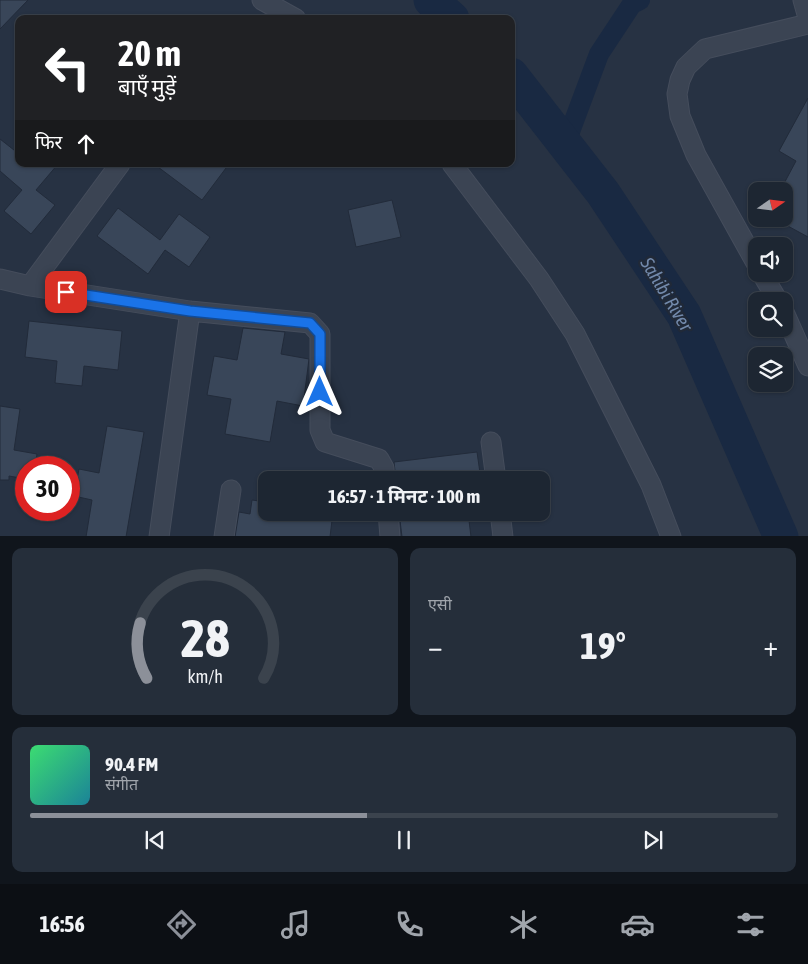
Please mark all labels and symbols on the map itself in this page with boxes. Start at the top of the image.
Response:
north arrow [748,182,792,228]
water label: Sahibi River [636,252,698,336]
pin [45,271,87,313]
position arrow [293,365,345,417]
speed limit sign: 30 [15,456,80,521]

